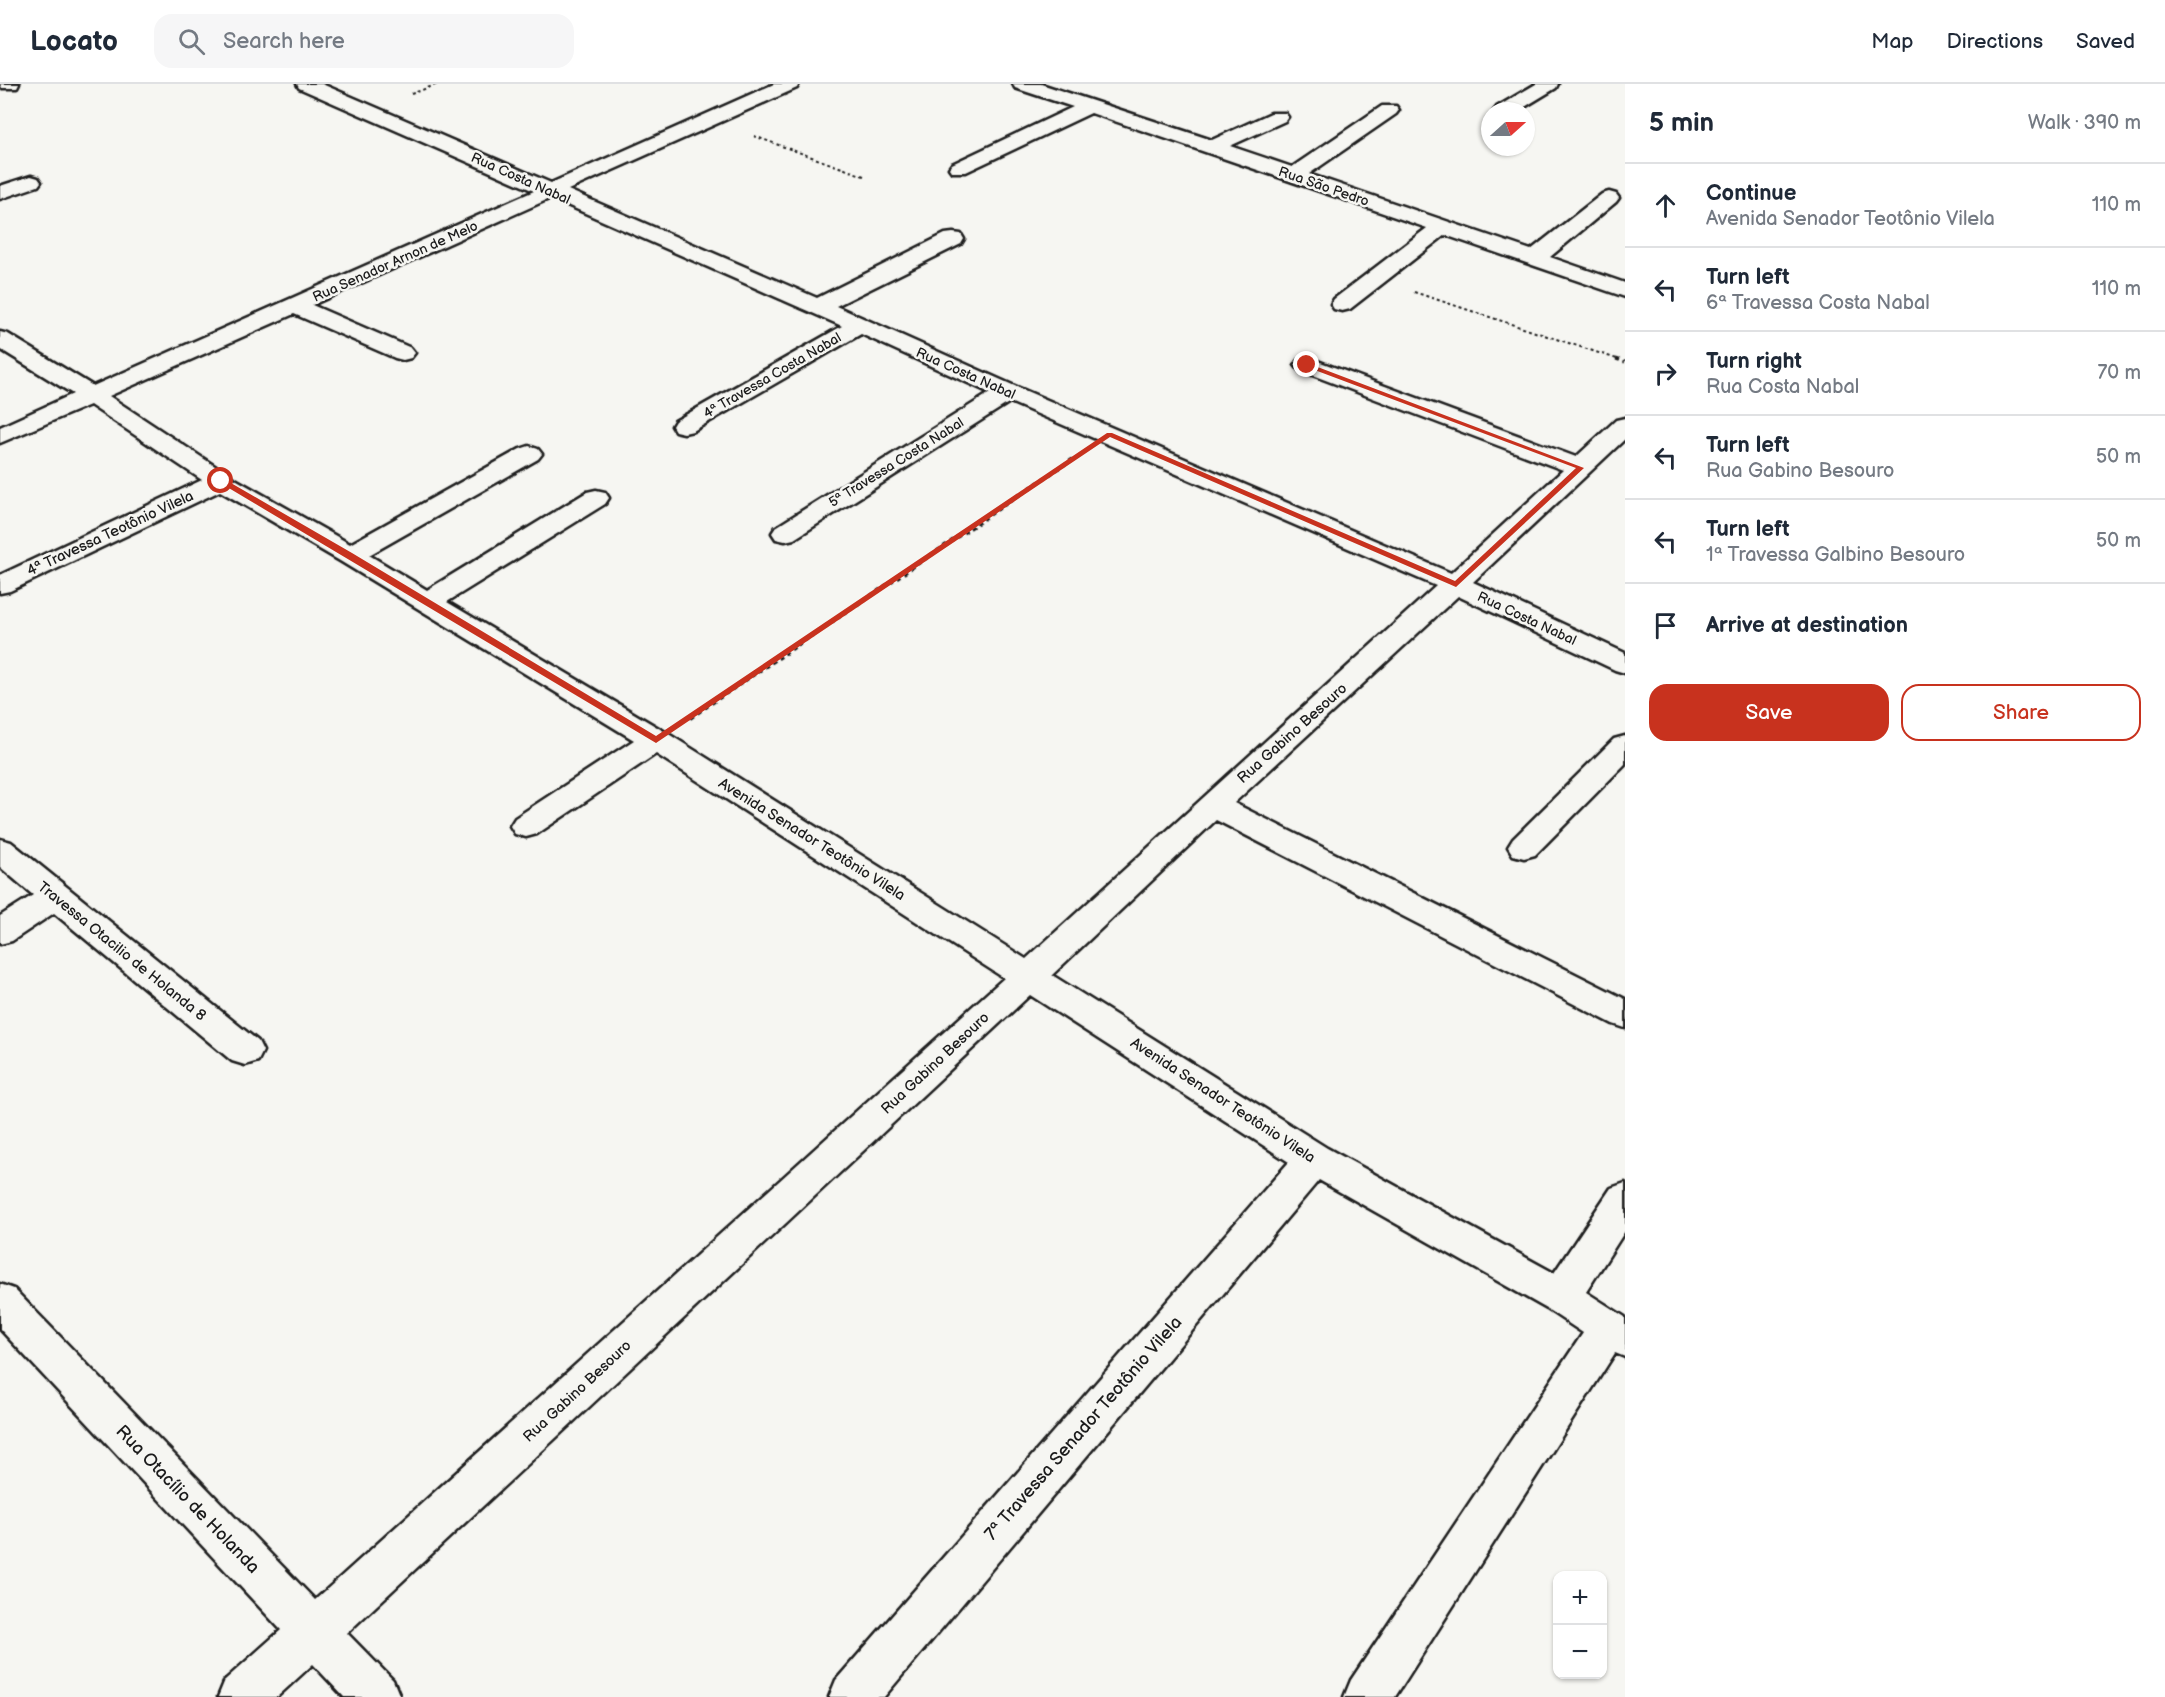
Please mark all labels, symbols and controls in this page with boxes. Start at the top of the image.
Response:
search box [154,14,574,68]
text: Locato [30,25,118,58]
icon: search [175,25,208,58]
text: Search here [223,28,345,55]
text: Map [1871,29,1914,54]
text: Directions [1947,29,2043,54]
text: Saved [2076,29,2135,54]
north arrow [1481,102,1535,156]
text: 5 min [1649,108,1714,139]
text: Walk · 390 m [2028,111,2141,135]
street label: Rua Costa Nabal [468,149,573,208]
street label: Rua São Pedro [1276,163,1371,210]
text: Continue [1706,180,1796,207]
icon: ahead [1649,189,1682,222]
text: 110 m [2092,193,2141,217]
text: Avenida Senador Teotônio Vilela [1706,207,1995,231]
street label: Rua Senador Arnon de Melo [310,217,481,306]
text: Turn left [1706,264,1790,291]
icon: left [1649,273,1682,306]
text: 110 m [2092,277,2141,301]
text: 6ª Travessa Costa Nabal [1706,291,1930,315]
street label: 4ª Travessa Costa Nabal [700,329,844,422]
street label: Rua Costa Nabal [913,344,1018,403]
text: Turn right [1706,348,1802,375]
route end [1293,351,1319,377]
icon: right [1649,357,1682,390]
text: 70 m [2097,361,2141,385]
text: Rua Costa Nabal [1706,375,1859,399]
street label: 5ª Travessa Costa Nabal [826,414,967,511]
text: Turn left [1706,432,1790,459]
icon: left [1649,441,1682,474]
text: 50 m [2096,445,2141,469]
text: Rua Gabino Besouro [1706,459,1894,483]
route start [207,467,233,493]
street label: 4ª Travessa Teotônio Vilela [24,486,197,580]
text: Turn left [1706,516,1790,543]
icon: left [1649,525,1682,558]
text: 50 m [2096,529,2141,553]
text: 1ª Travessa Galbino Besouro [1706,543,1965,567]
street label: Rua Costa Nabal [1475,588,1579,649]
icon: arrive [1649,609,1682,642]
text: Arrive at destination [1706,612,1908,639]
street label: Rua Gabino Besouro [1233,679,1351,788]
button: Save [1649,684,1889,741]
button: Share [1901,684,2141,741]
street label: Avenida Senador Teotônio Vilela [715,774,909,905]
street label: Travessa Otacilio de Holanda 8 [34,878,210,1025]
street label: Rua Gabino Besouro [877,1008,993,1118]
street label: Avenida Senador Teotônio Vilela [1127,1033,1319,1167]
street label: 7ª Travessa Senador Teotônio Vilela [980,1312,1186,1545]
street label: Rua Gabino Besouro [519,1336,635,1446]
street label: Rua Otacílio de Holanda [111,1421,264,1578]
map controls [1553,1571,1607,1679]
button: + [1553,1571,1607,1625]
button: − [1553,1625,1607,1679]

